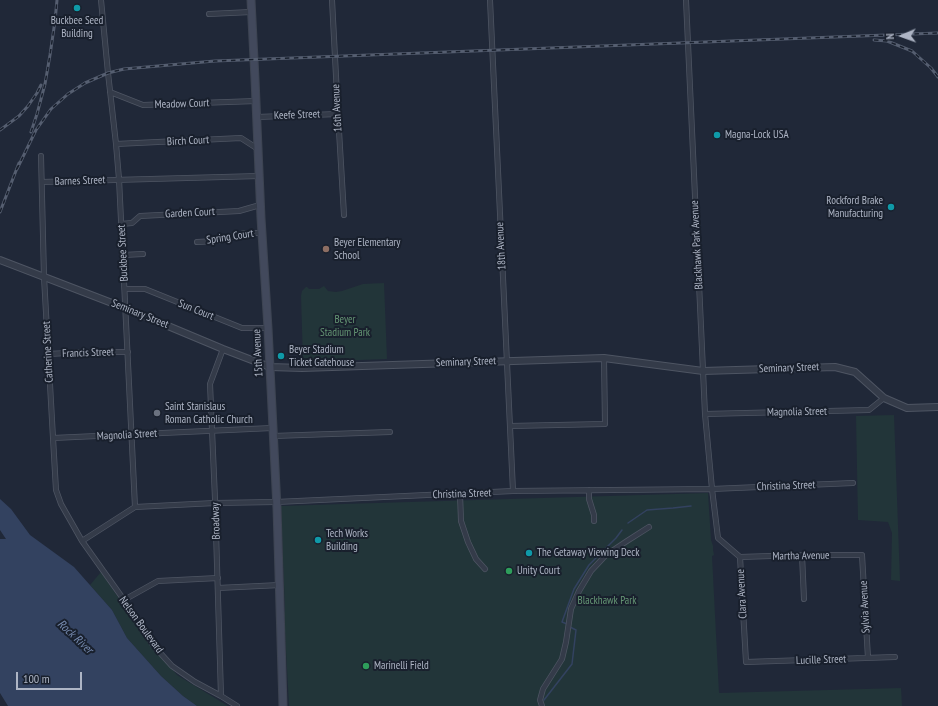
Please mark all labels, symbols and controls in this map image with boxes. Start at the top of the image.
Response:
marker: Buckbee Seed Building [72,3,82,13]
place label: Buckbee Seed Building [51,14,103,40]
north arrow [882,16,922,56]
text: N [883,33,897,40]
street label: 16th Avenue [329,84,345,132]
street label: Meadow Court [154,96,210,112]
street label: Keefe Street [274,108,320,122]
place label: Magna-Lock USA [725,128,789,142]
marker: Magna-Lock USA [712,130,722,140]
street label: Birch Court [167,133,209,149]
street label: Barnes Street [54,174,106,188]
place label: Rockford Brake Manufacturing [826,194,883,220]
street label: Blackhawk Park Avenue [688,200,706,290]
marker: Rockford Brake Manufacturing [886,202,896,212]
street label: Garden Court [165,205,215,221]
street label: 18th Avenue [493,222,509,270]
street label: Buckbee Street [115,224,131,282]
street label: Spring Court [206,227,254,247]
place label: Beyer Elementary School [334,236,400,262]
marker: Beyer Elementary School [321,244,331,254]
street label: Seminary Street [110,297,170,331]
street label: Sun Court [176,297,216,323]
park label: Beyer Stadium Park [320,313,370,339]
street label: Catherine Street [40,321,56,383]
street label: 15th Avenue [250,329,266,377]
place label: Beyer Stadium Ticket Gatehouse [289,343,354,369]
street label: Francis Street [62,345,114,361]
marker: Beyer Stadium Ticket Gatehouse [276,351,286,361]
street label: Seminary Street [436,354,496,370]
street label: Seminary Street [759,360,819,376]
place label: Saint Stanislaus Roman Catholic Church [165,400,253,426]
street label: Magnolia Street [767,405,827,419]
marker: Saint Stanislaus Roman Catholic Church [152,408,162,418]
street label: Magnolia Street [97,427,157,443]
street label: Christina Street [756,478,816,494]
street label: Christina Street [432,486,492,502]
street label: Broadway [209,502,223,540]
place label: Tech Works Building [326,527,368,553]
marker: Tech Works Building [313,535,323,545]
place label: The Getaway Viewing Deck [537,546,640,560]
marker: The Getaway Viewing Deck [524,548,534,558]
street label: Martha Avenue [772,549,830,563]
place label: Unity Court [517,564,560,578]
marker: Unity Court [504,566,514,576]
street label: Clara Avenue [734,569,750,619]
street label: Sylvia Avenue [857,580,873,634]
street label: Nelson Boulevard [116,594,166,656]
park label: Blackhawk Park [577,594,637,608]
water label: Rock River [54,617,96,657]
street label: Lucille Street [796,653,846,667]
place label: Marinelli Field [374,659,429,673]
marker: Marinelli Field [361,661,371,671]
scale bar [18,664,84,690]
text: 100 m [23,671,50,686]

